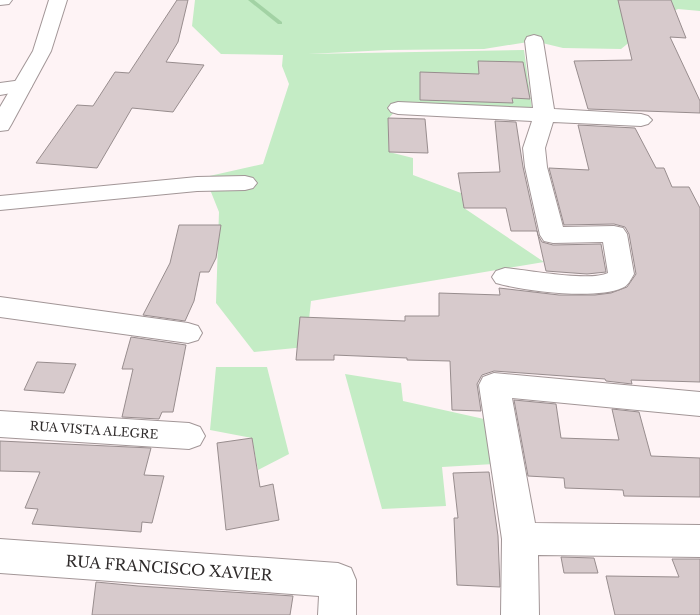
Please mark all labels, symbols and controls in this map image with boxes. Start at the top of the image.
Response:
street label: RUA VISTA ALEGRE [29,418,159,442]
street label: RUA FRANCISCO XAVIER [65,551,274,585]

